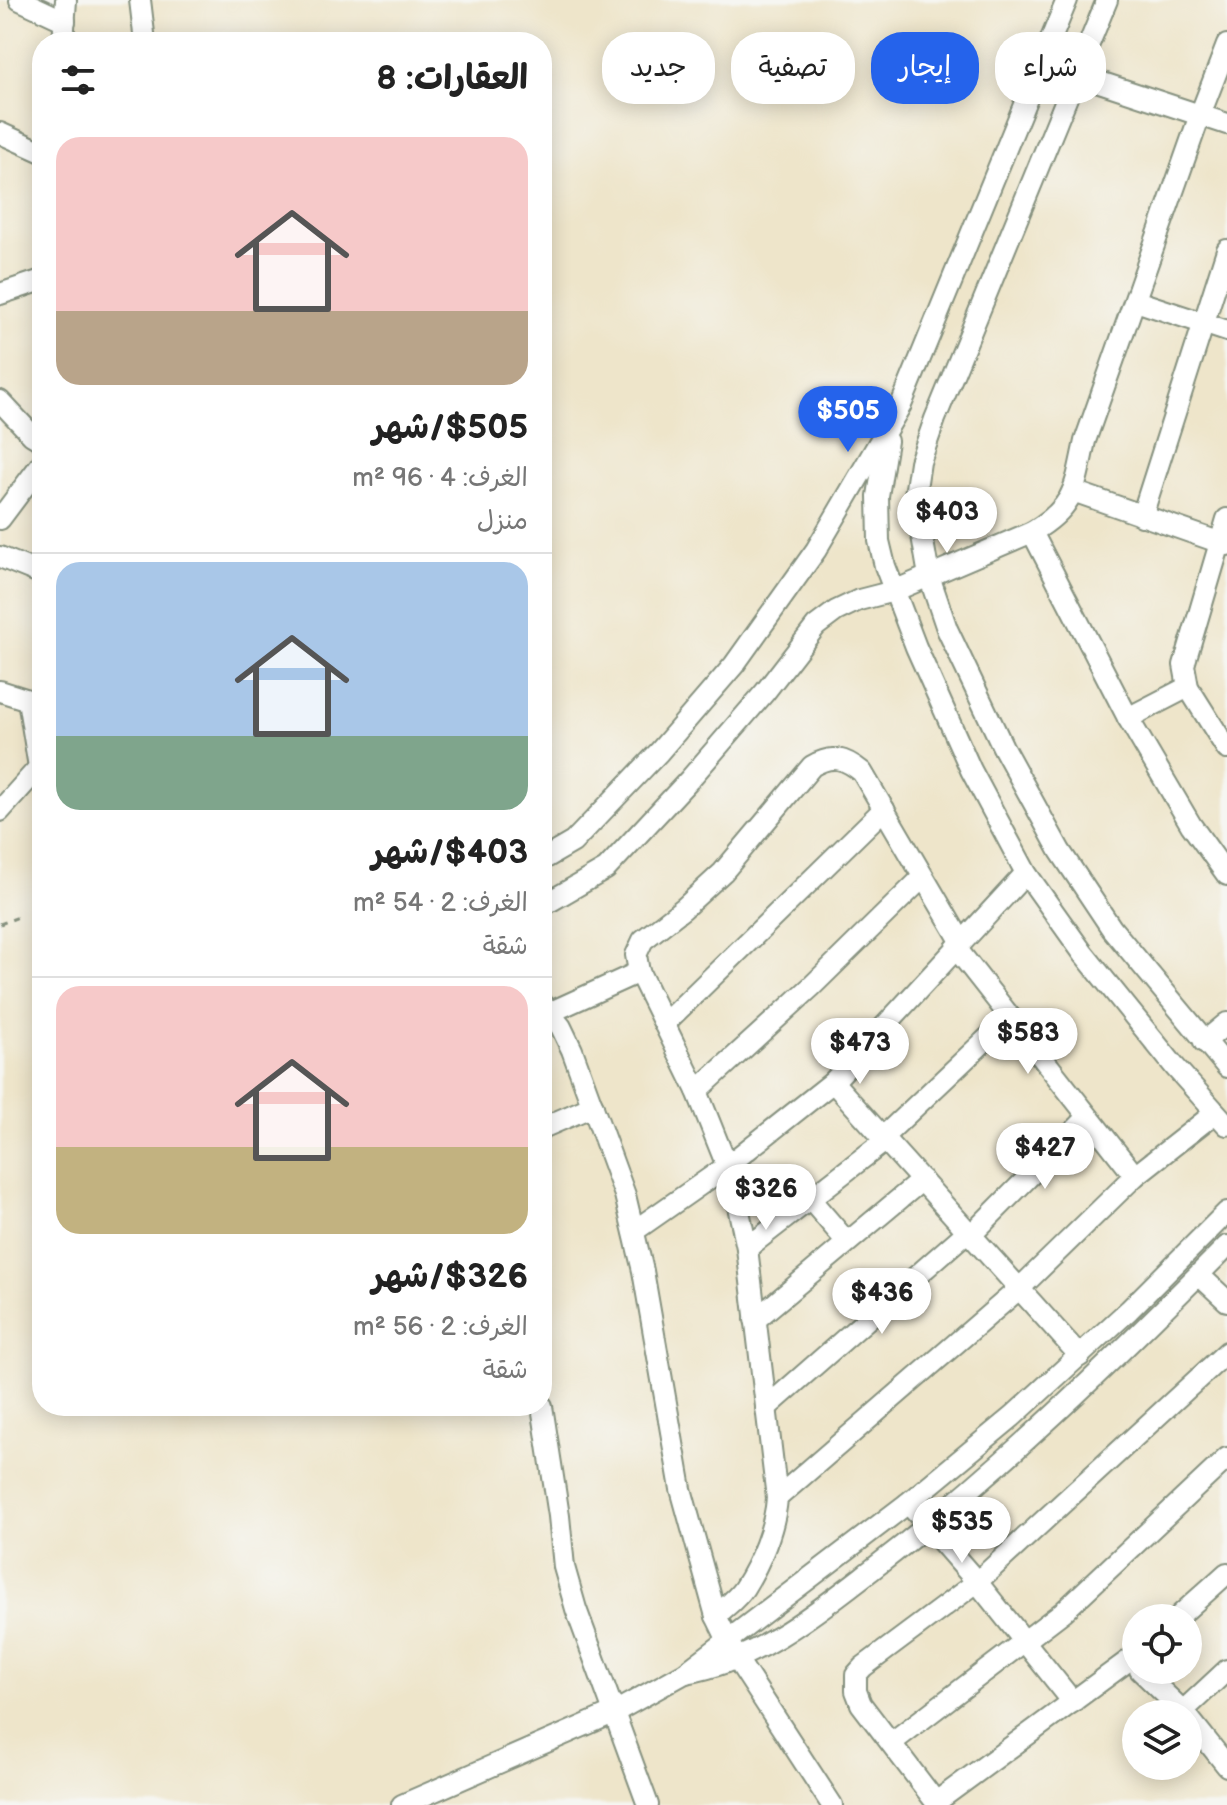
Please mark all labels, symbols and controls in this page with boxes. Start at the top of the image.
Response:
chip: جديد [602,32,715,104]
chip: تصفية [731,32,855,104]
chip: إيجار [871,32,979,104]
chip: شراء [995,32,1106,104]
icon: filters [56,58,100,102]
text: العقارات: 8 [376,58,528,99]
icon: home [220,189,364,333]
pin: $505 [801,386,895,454]
text: $505 [816,396,880,427]
text: $505/شهر [372,407,528,448]
text: الغرف: 4 · 96 m² [352,463,528,494]
pin: $403 [900,487,994,555]
text: $403 [915,497,979,528]
text: منزل [477,506,528,537]
icon: home [220,614,364,758]
text: $403/شهر [372,832,528,873]
text: الغرف: 2 · 54 m² [353,888,528,919]
text: شقة [483,931,528,962]
pin: $583 [981,1008,1075,1076]
pin: $473 [813,1018,907,1086]
text: $583 [997,1018,1059,1049]
text: $473 [829,1028,891,1059]
icon: home [220,1038,364,1182]
pin: $427 [998,1123,1092,1191]
text: $427 [1014,1133,1076,1164]
pin: $326 [719,1164,813,1232]
text: $326 [734,1174,798,1205]
text: $326/شهر [372,1256,528,1297]
pin: $436 [835,1268,929,1336]
text: $436 [850,1278,914,1309]
text: الغرف: 2 · 56 m² [353,1312,528,1343]
text: شقة [483,1355,528,1386]
pin: $535 [915,1497,1009,1565]
text: $535 [931,1507,993,1538]
map controls [1122,1604,1202,1780]
button: locate [1122,1604,1202,1684]
button: layers [1122,1700,1202,1780]

